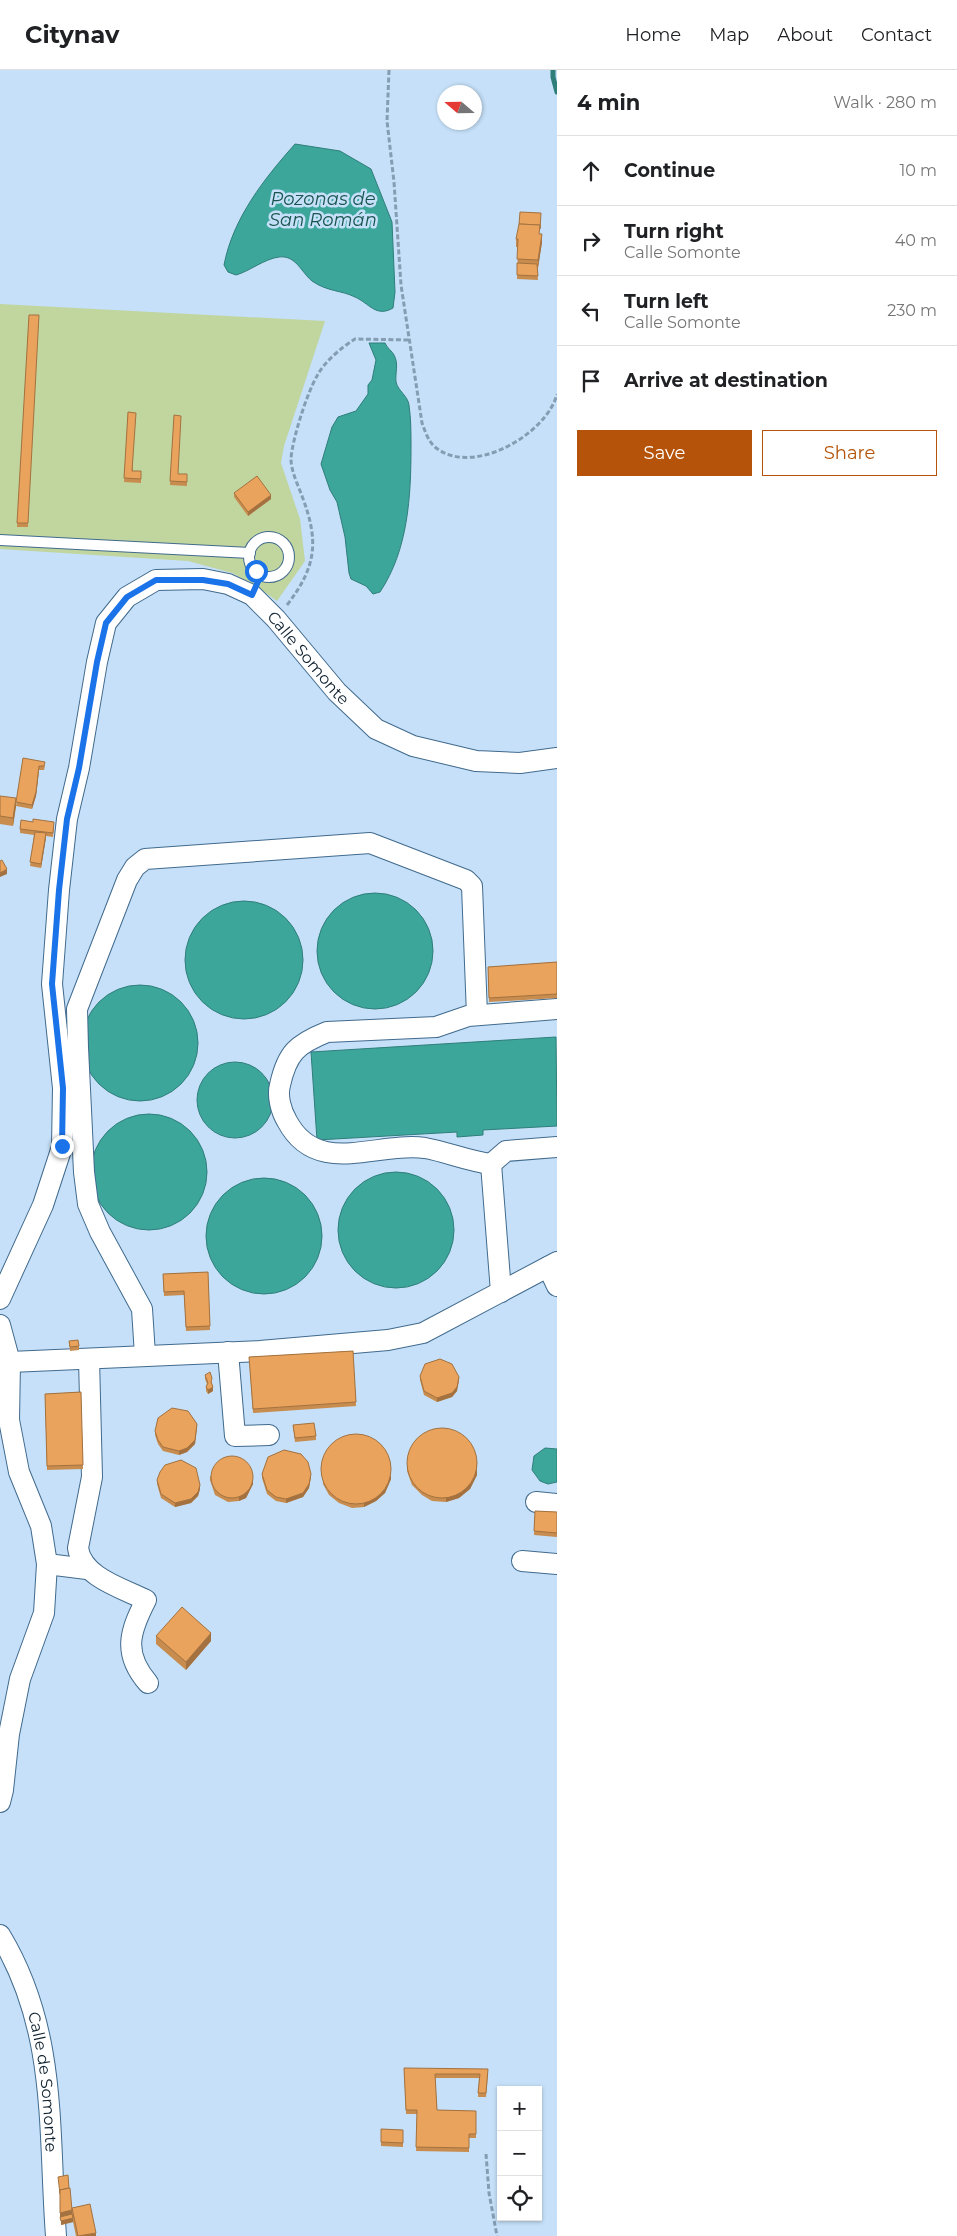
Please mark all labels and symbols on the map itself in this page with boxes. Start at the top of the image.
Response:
north arrow [437,85,482,130]
water label: Pozonas de San Román [269,188,377,231]
route start [245,560,268,583]
street label: Calle Somonte [263,607,353,709]
route end [51,1135,74,1158]
street label: Calle de Somonte [24,2010,61,2152]

